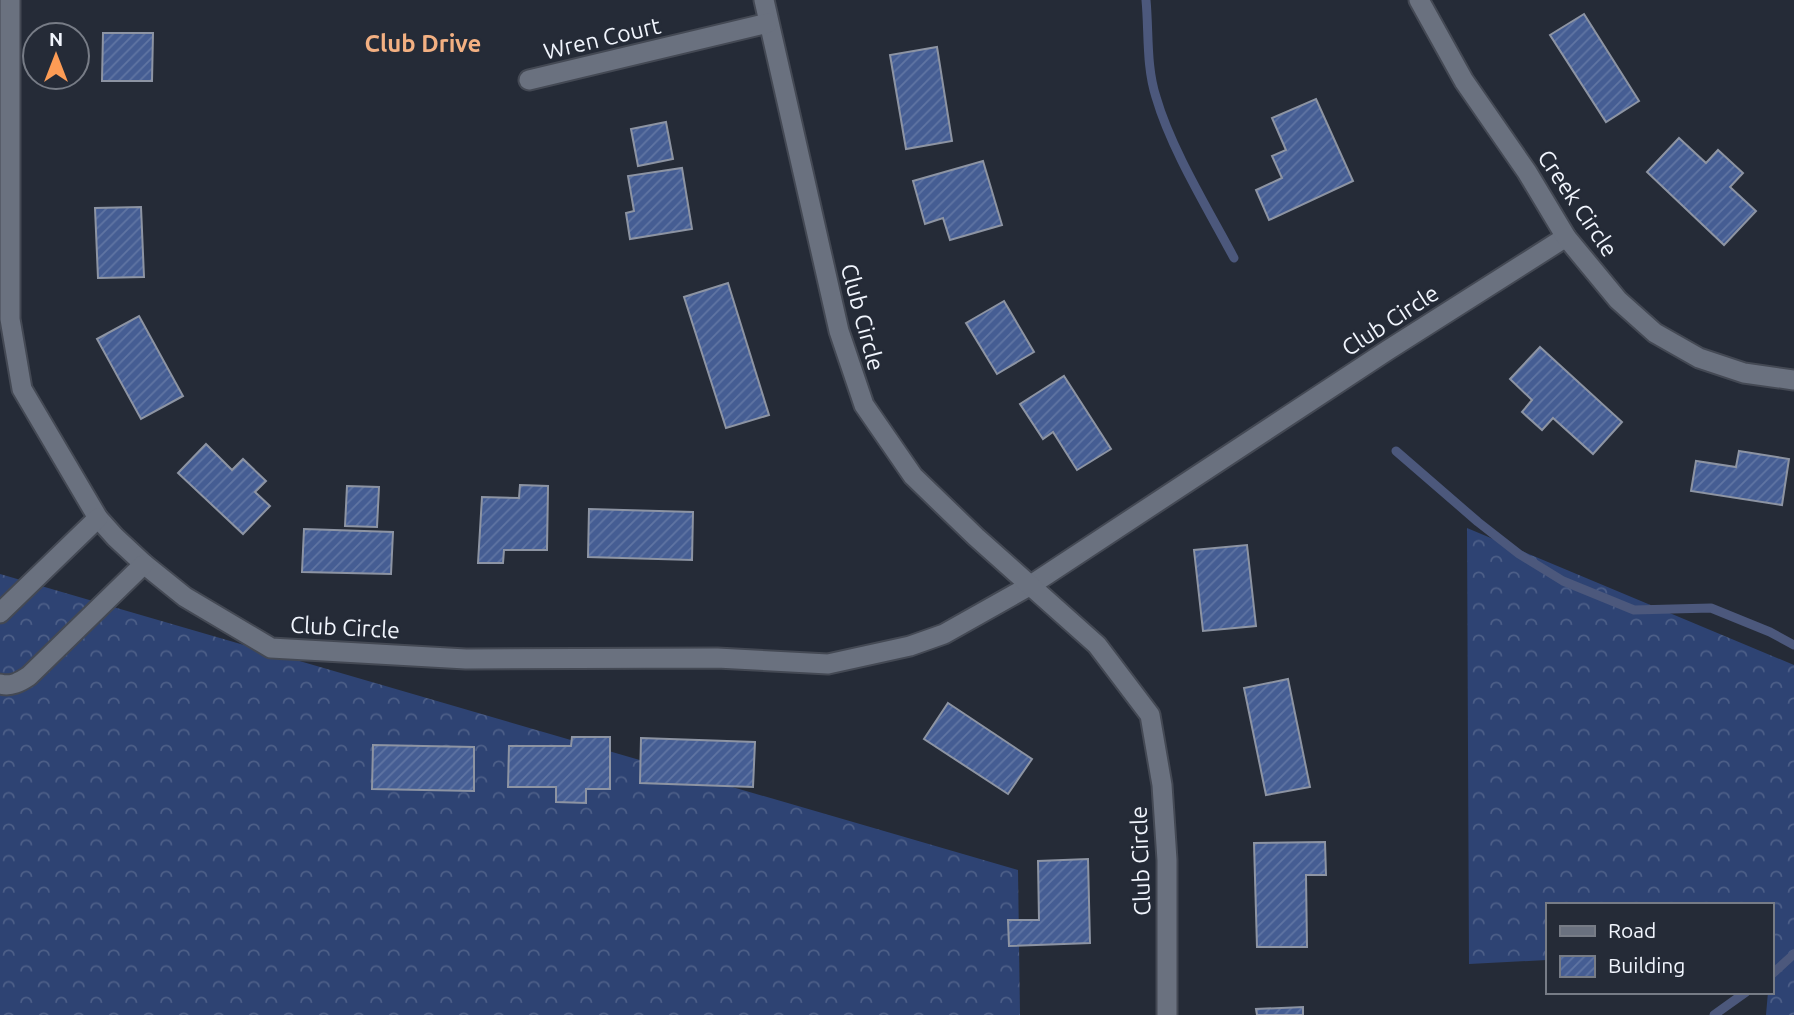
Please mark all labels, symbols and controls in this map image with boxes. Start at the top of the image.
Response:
street label: Wren Court [541,12,663,64]
north arrow [21,21,91,91]
text: N [49,28,63,50]
district label: Club Drive [365,30,481,57]
street label: Creek Circle [1533,145,1623,261]
street label: Club Circle [837,261,889,373]
street label: Club Circle [1337,280,1443,360]
street label: Club Circle [290,612,400,642]
street label: Club Circle [1126,806,1154,916]
legend [1546,903,1773,994]
text: Road [1608,918,1656,942]
text: Building [1608,953,1685,977]

